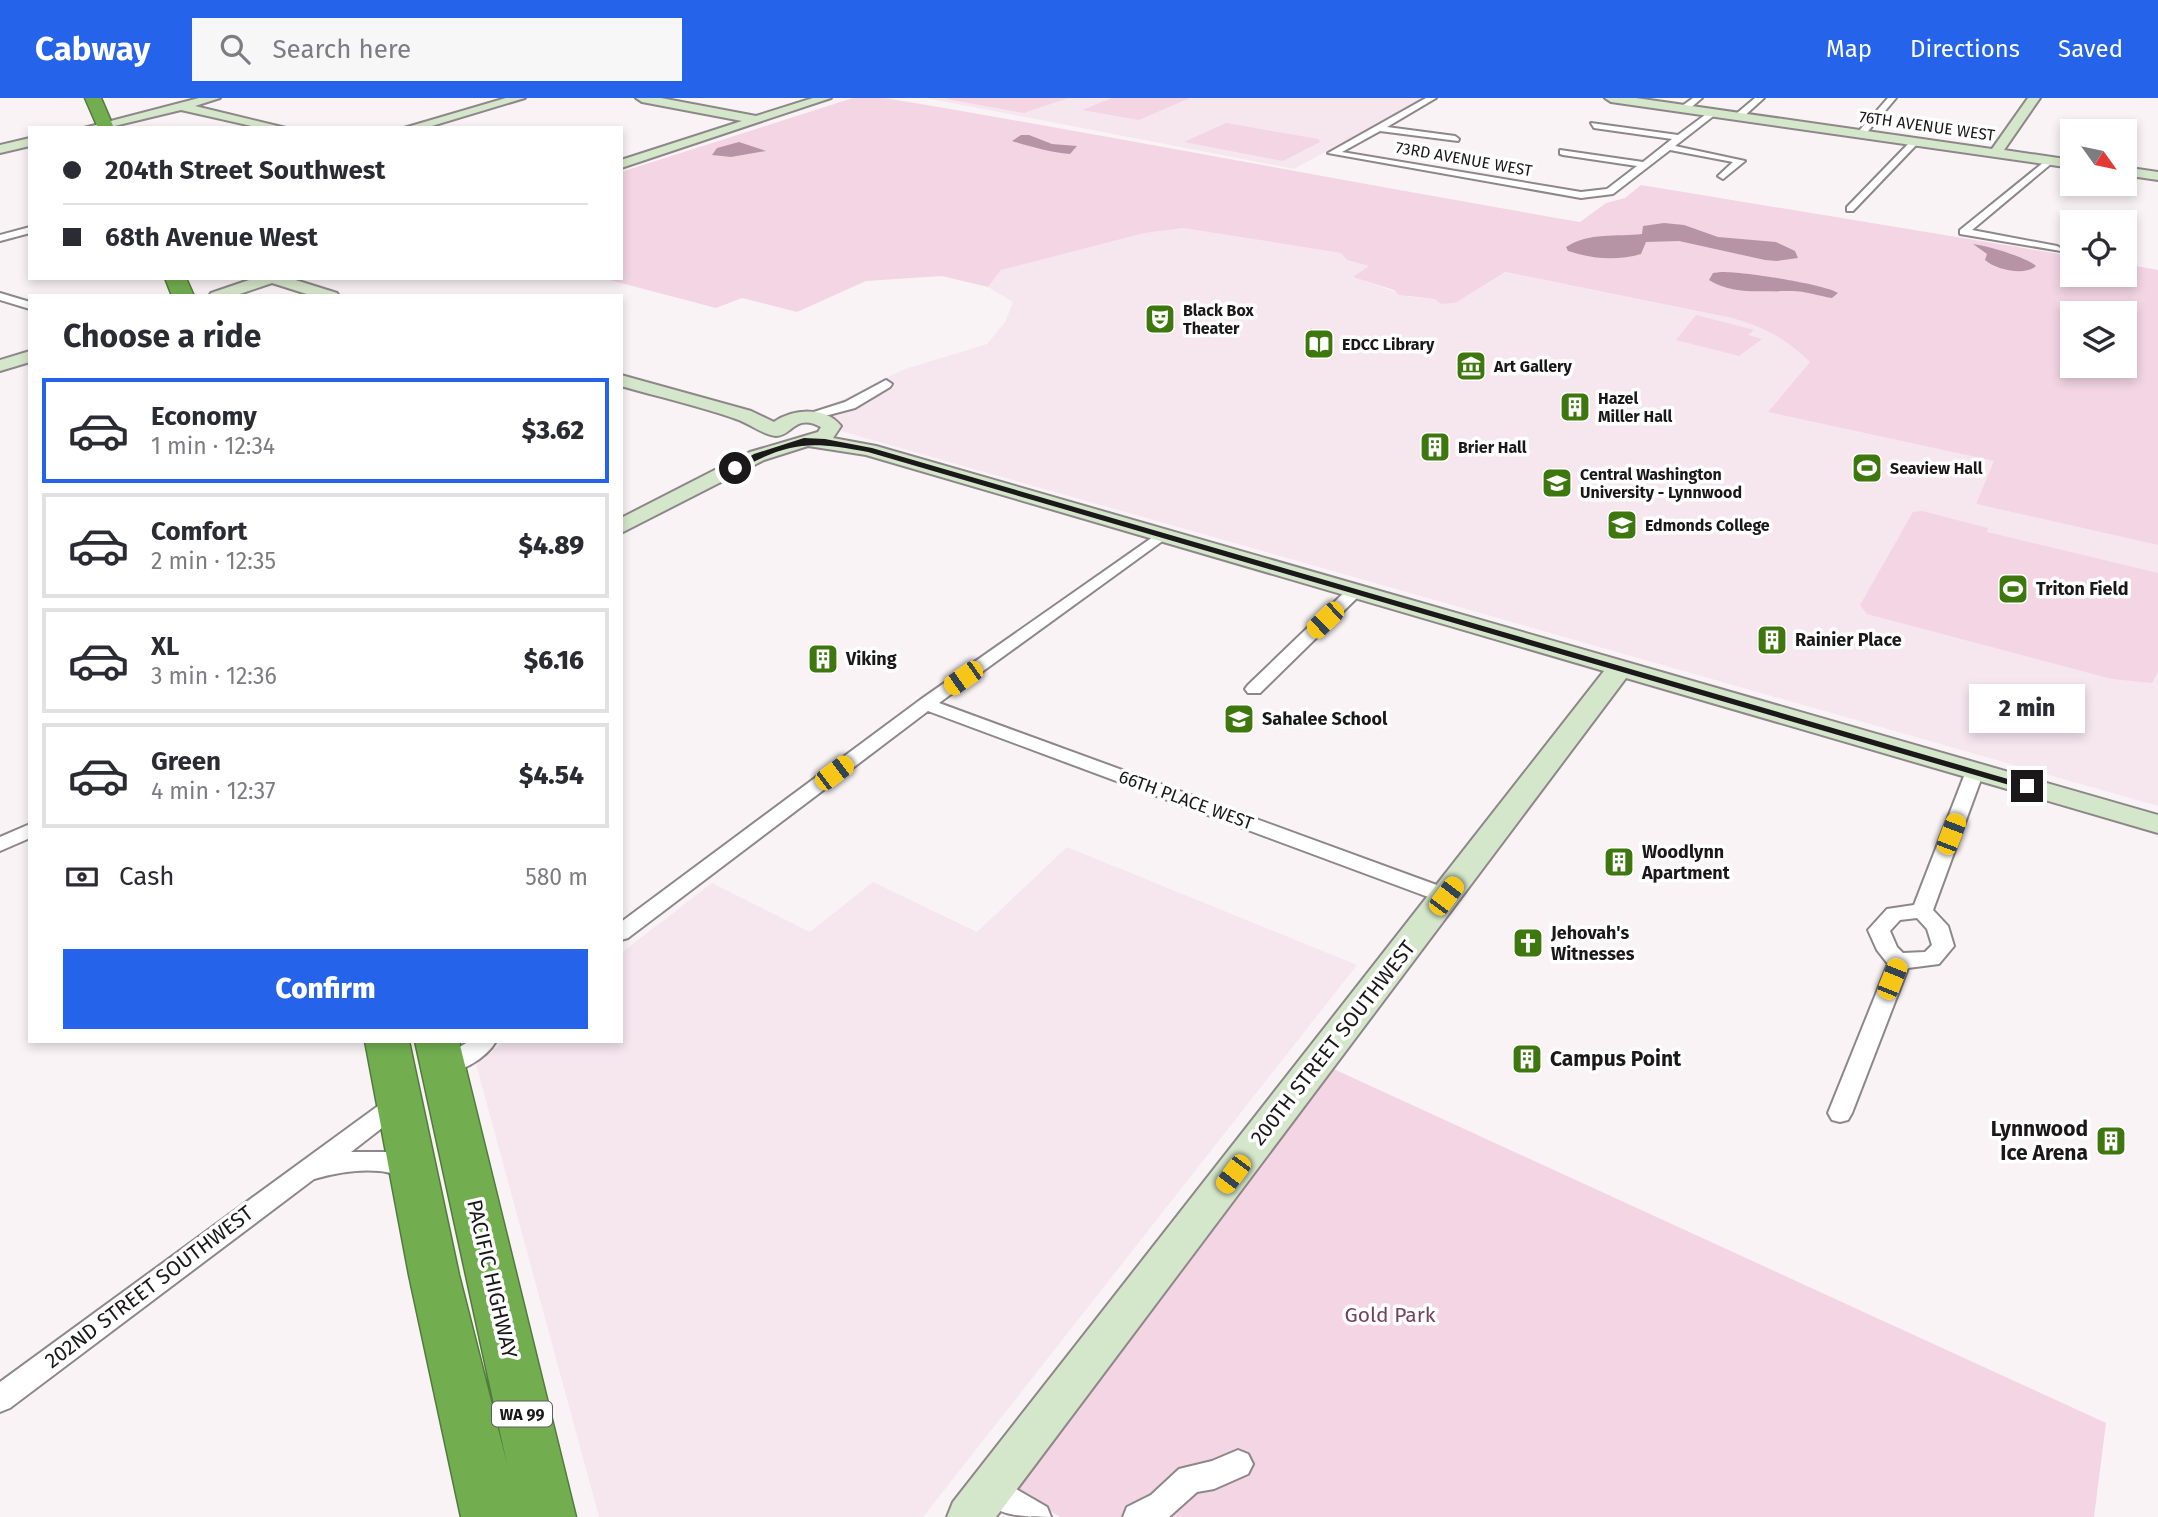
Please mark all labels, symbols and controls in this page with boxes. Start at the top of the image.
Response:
search box [192,18,682,81]
text: Cabway [35,29,150,69]
icon: search [216,30,254,68]
text: Search here [272,34,411,65]
text: Map [1826,35,1872,63]
text: Directions [1910,35,2020,63]
text: Saved [2058,35,2123,63]
street label: 76TH AVENUE WEST [1858,107,1997,145]
north arrow [2060,119,2137,196]
map controls [2060,119,2137,378]
street label: 73RD AVENUE WEST [1394,138,1534,180]
text: 204th Street Southwest [105,155,385,186]
button: locate [2060,210,2137,287]
text: 68th Avenue West [105,222,318,253]
place label: Black Box Theater [1183,301,1255,338]
button: layers [2060,301,2137,378]
theatre icon: Black Box Theater [1143,302,1177,336]
text: Choose a ride [63,317,261,355]
library icon: EDCC Library [1302,327,1336,361]
place label: EDCC Library [1342,335,1435,354]
museum icon: Art Gallery [1454,349,1488,383]
place label: Art Gallery [1493,357,1572,376]
place label: Hazel Miller Hall [1598,389,1673,426]
building icon: Hazel Miller Hall [1558,390,1592,424]
icon: car [67,399,130,462]
text: Economy [151,401,257,432]
text: $3.62 [522,415,584,446]
building icon: Brier Hall [1418,430,1452,464]
text: 1 min · 12:34 [151,432,275,460]
place label: Brier Hall [1458,438,1527,457]
sports icon: Seaview Hall [1850,451,1884,485]
route start [719,452,751,484]
place label: Seaview Hall [1890,459,1983,478]
place label: Central Washington University - Lynnwood [1580,465,1742,502]
school or university icon: Central Washington University - Lynnwood [1540,466,1574,500]
school or university icon: Edmonds College [1605,508,1639,542]
icon: car [67,514,130,577]
text: Comfort [151,516,247,547]
place label: Edmonds College [1645,516,1770,535]
text: $4.89 [519,530,584,561]
text: 2 min · 12:35 [151,547,276,575]
sports icon: Triton Field [1996,572,2030,606]
place label: Triton Field [2036,578,2129,600]
car [1303,598,1348,642]
building icon: Rainier Place [1755,623,1789,657]
icon: car [67,629,130,692]
place label: Rainier Place [1795,629,1902,651]
text: XL [151,631,179,662]
building icon: Viking [806,642,840,676]
text: $6.16 [524,645,584,676]
place label: Viking [845,648,897,670]
car [940,657,987,699]
text: 3 min · 12:36 [151,662,277,690]
callout: 2 min [1969,684,2085,734]
text: 2 min [1999,694,2055,722]
school or university icon: Sahalee School [1222,702,1256,736]
place label: Sahalee School [1262,708,1388,730]
icon: car [67,744,130,807]
text: Green [151,746,221,777]
car [811,752,858,794]
text: $4.54 [519,760,584,791]
street label: 66TH PLACE WEST [1116,765,1257,835]
route end [2011,770,2043,802]
text: 4 min · 12:37 [151,777,275,805]
car [1934,811,1969,857]
place label: Woodlynn Apartment [1641,841,1731,884]
building icon: Woodlynn Apartment [1602,845,1636,879]
icon: cash [63,858,101,896]
text: Cash [119,861,175,892]
text: 580 m [525,863,588,891]
car [1425,873,1468,919]
place label: Jehovah's Witnesses [1550,922,1635,965]
church icon: Jehovah's Witnesses [1511,926,1545,960]
street label: 200TH STREET SOUTHWEST [1245,935,1421,1151]
button: Confirm [63,949,588,1029]
car [1875,956,1910,1002]
building icon: Campus Point [1510,1042,1544,1076]
place label: Campus Point [1550,1046,1682,1072]
place label: Lynnwood Ice Arena [1991,1116,2088,1166]
building icon: Lynnwood Ice Arena [2094,1124,2128,1158]
car [1212,1151,1255,1197]
street label: PACIFIC HIGHWAY [461,1197,523,1362]
street label: 202ND STREET SOUTHWEST [40,1200,259,1374]
park label: Gold Park [1344,1302,1436,1328]
road number: WA 99 [492,1402,552,1426]

